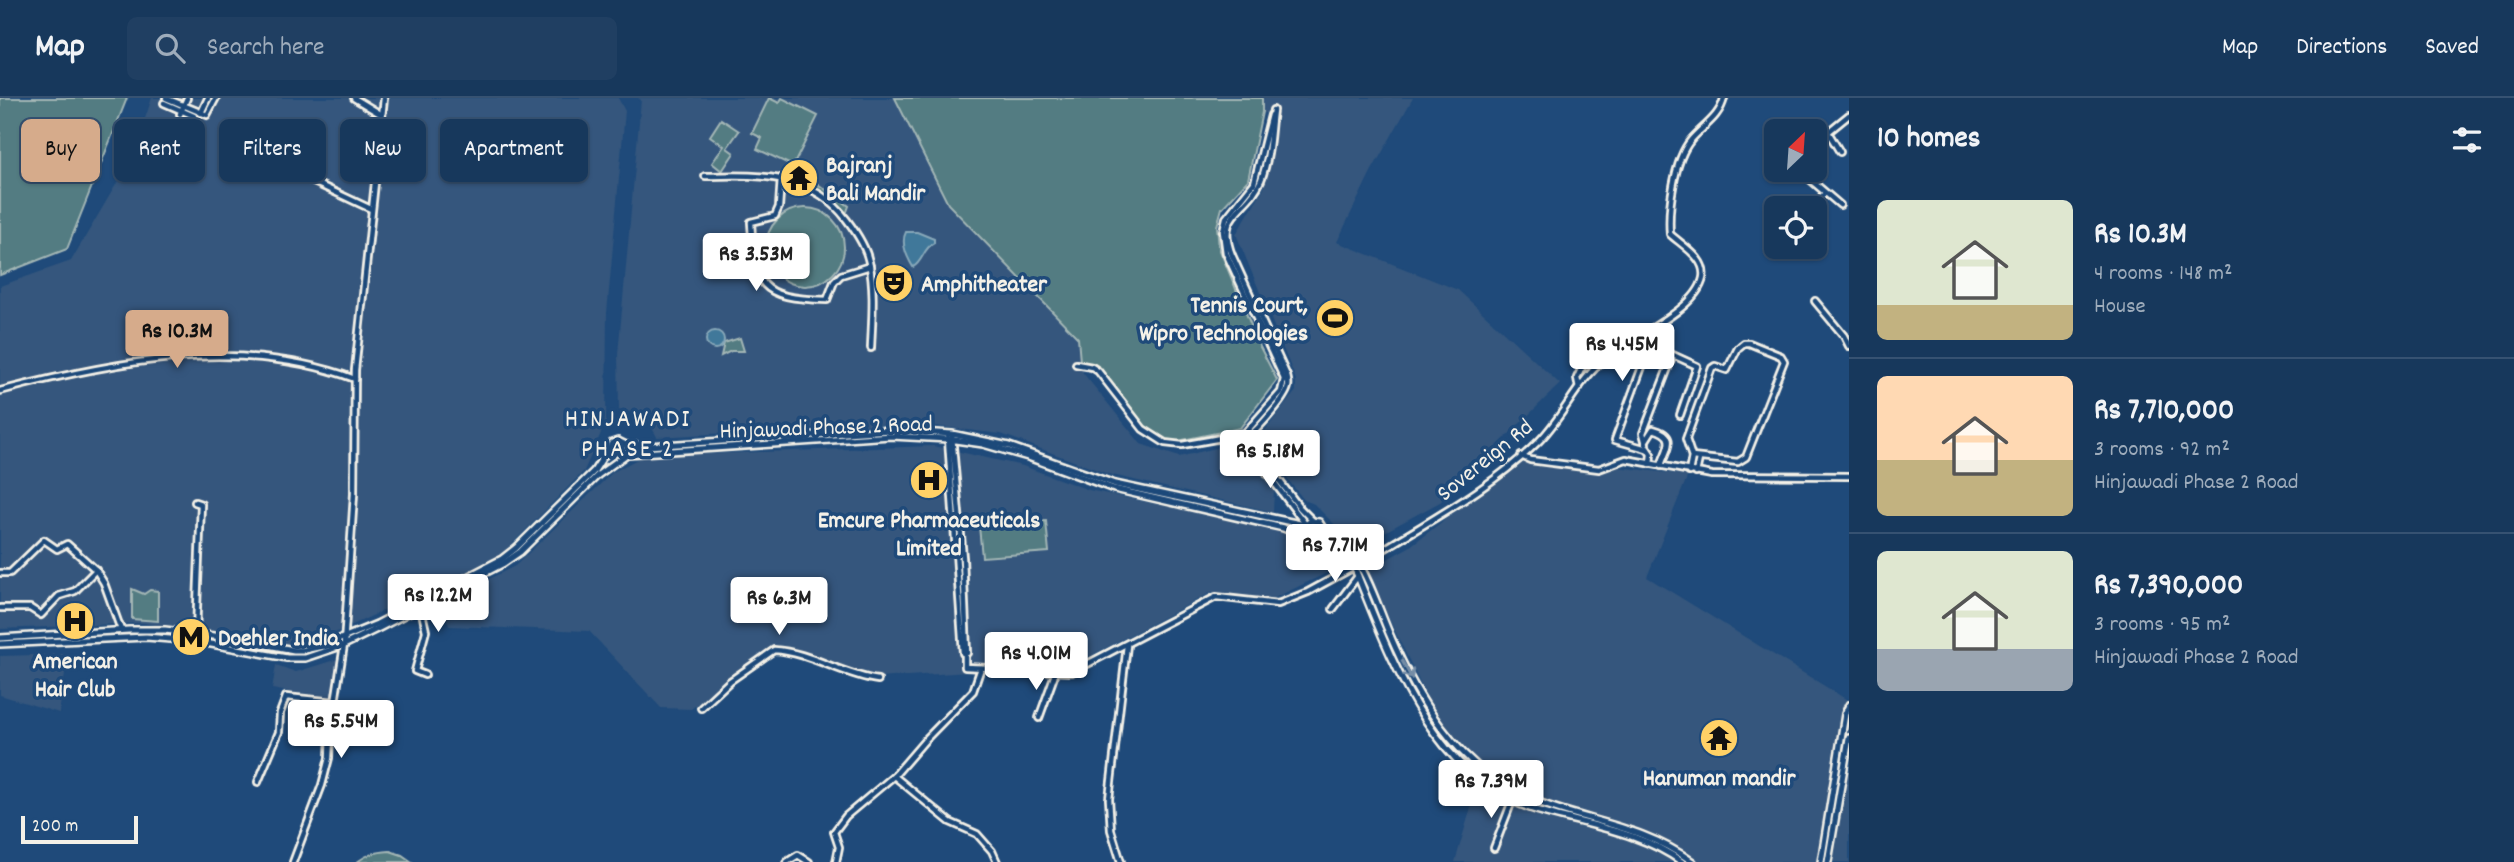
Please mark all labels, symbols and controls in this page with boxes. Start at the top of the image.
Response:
search box [127,17,617,80]
text: Map [35,25,85,72]
icon: search [151,29,189,67]
text: Search here [207,30,325,67]
text: Map [2222,31,2258,65]
text: Directions [2296,31,2387,65]
text: Saved [2425,31,2479,65]
chip: Buy [21,119,100,182]
chip: Rent [114,119,205,182]
chip: Filters [219,119,326,182]
chip: New [340,119,426,182]
chip: Apartment [440,119,588,182]
north arrow [1764,119,1827,182]
map controls [1764,119,1827,259]
text: 10 homes [1877,119,1980,162]
icon: filters [2448,121,2486,159]
place label: Bajranj Bali Mandir [826,150,926,212]
temple icon: Bajranj Bali Mandir [778,157,820,199]
button: locate [1764,196,1827,259]
text: Rs 10.3M [2094,215,2187,258]
icon: home [1933,228,2017,312]
pin: Rs 3.53M [684,234,828,293]
text: Rs 3.53M [719,239,793,272]
text: 4 rooms · 148 m² [2094,258,2232,291]
theatre icon: Amphitheater [873,262,915,304]
place label: Amphitheater [921,269,1048,303]
place label: Tennis Court, Wipro Technologies [1139,290,1308,352]
text: House [2094,291,2146,324]
sports icon: Tennis Court, Wipro Technologies [1314,297,1356,339]
pin: Rs 10.3M [105,310,249,370]
text: Rs 10.3M [141,316,213,349]
pin: Rs 4.45M [1550,324,1694,383]
text: Rs 4.45M [1585,329,1659,362]
text: Rs 7,710,000 [2094,391,2234,434]
district label: HINJAWADI PHASE 2 [565,402,691,469]
icon: home [1933,404,2017,488]
street label: Hinjawadi Phase 2 Road [719,408,933,450]
street label: Sovereign Rd [1430,412,1542,511]
pin: Rs 5.18M [1198,430,1342,490]
text: 3 rooms · 92 m² [2094,434,2230,467]
text: Rs 5.18M [1236,436,1304,469]
hospital icon: Emcure Pharmaceuticals Limited [908,459,950,501]
text: Hinjawadi Phase 2 Road [2094,467,2298,500]
place label: Emcure Pharmaceuticals Limited [818,505,1040,567]
pin: Rs 7.71M [1263,524,1407,584]
text: Rs 7.71M [1302,530,1368,563]
text: Rs 7,390,000 [2094,566,2243,609]
pin: Rs 12.2M [366,574,510,634]
pin: Rs 6.3M [714,578,844,637]
icon: home [1933,579,2017,663]
text: Rs 12.2M [404,580,472,613]
text: Rs 6.3M [747,583,811,616]
hospital icon: American Hair Club [54,600,96,642]
text: 3 rooms · 95 m² [2094,609,2230,642]
metro station icon: Doehler India [170,616,212,658]
place label: Doehler India [218,623,339,657]
pin: Rs 4.01M [964,632,1108,692]
text: Rs 4.01M [1001,638,1071,671]
text: Hinjawadi Phase 2 Road [2094,642,2298,675]
place label: American Hair Club [32,646,118,708]
one-way arrow [1400,659,1414,679]
pin: Rs 5.54M [269,700,413,760]
text: Rs 5.54M [304,706,378,739]
temple icon: Hanuman mandir [1698,717,1740,759]
pin: Rs 7.39M [1419,760,1563,820]
place label: Hanuman mandir [1643,763,1796,797]
text: Rs 7.39M [1454,766,1528,799]
scale bar [21,813,138,845]
text: 200 m [32,814,78,841]

